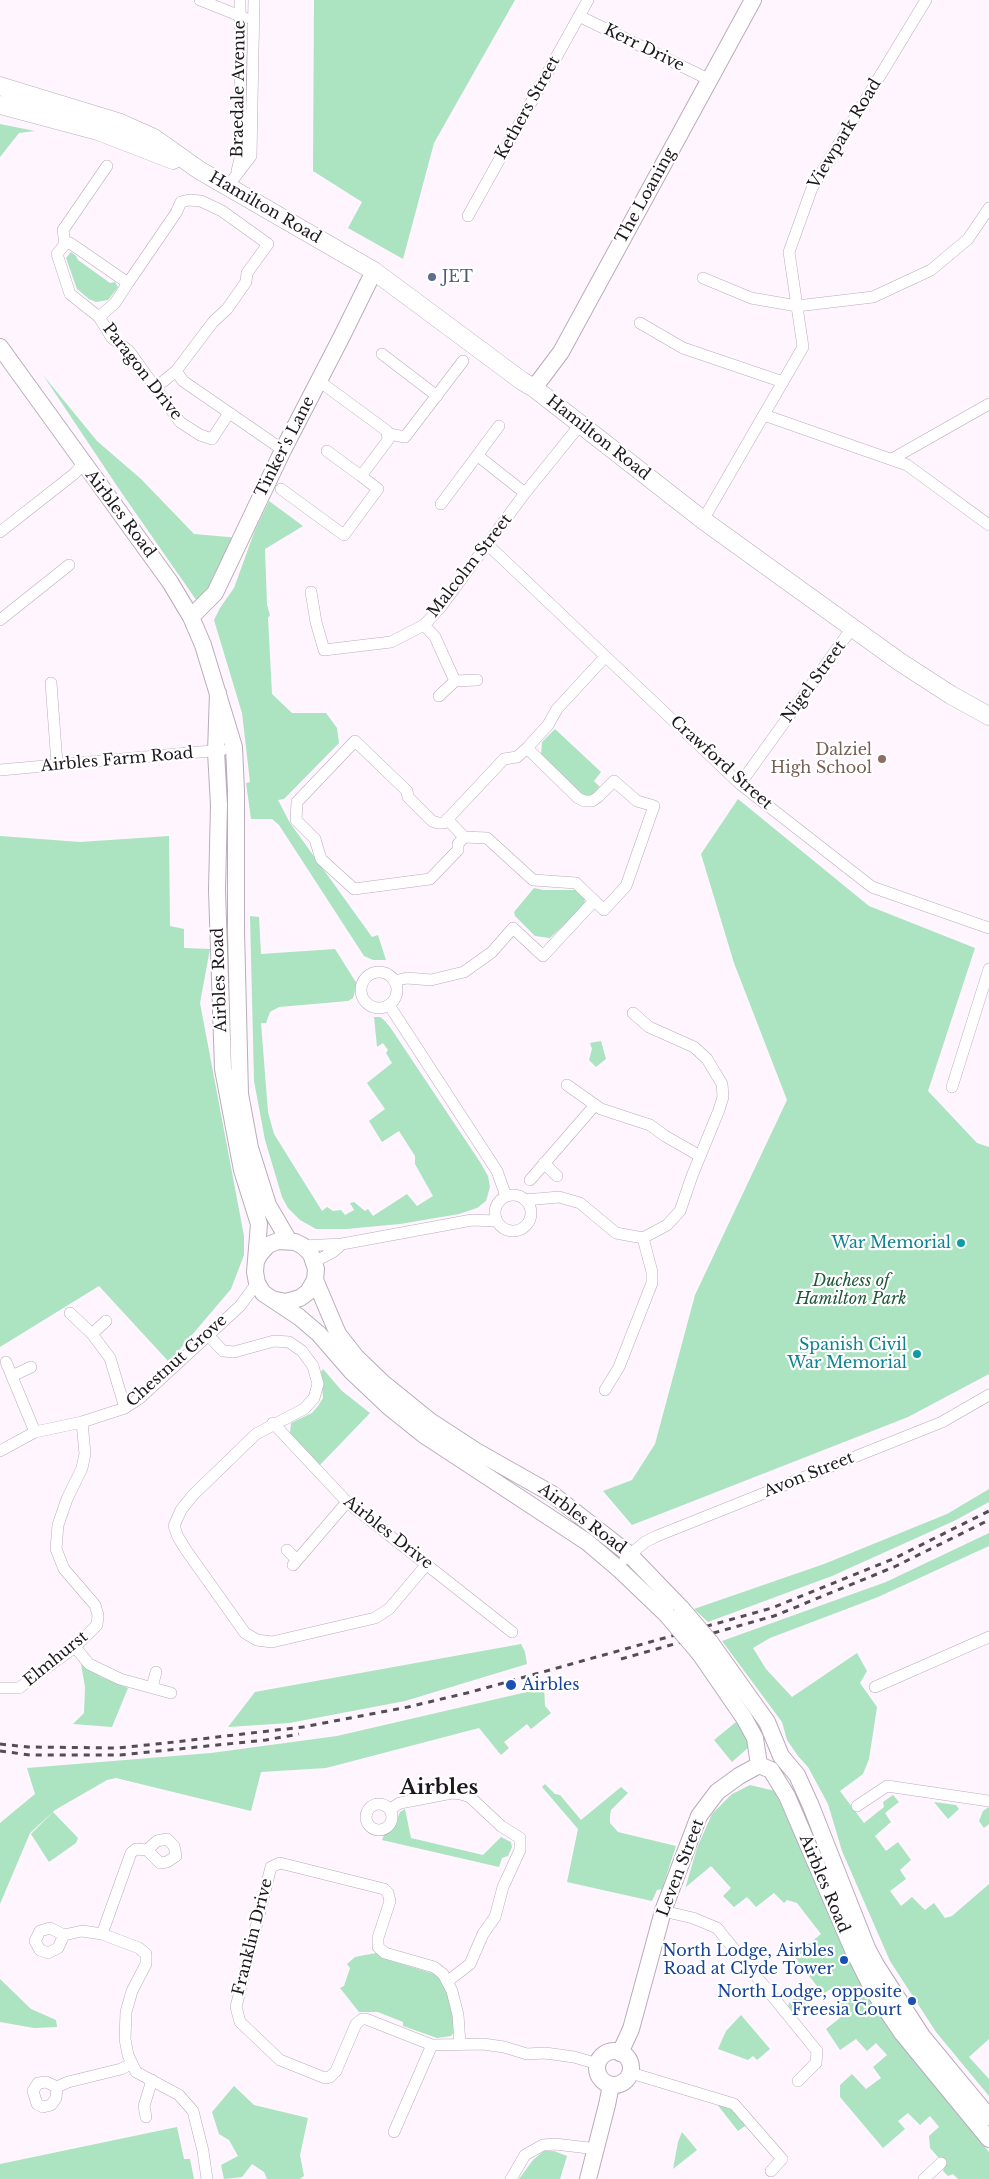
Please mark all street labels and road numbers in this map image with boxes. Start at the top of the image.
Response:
street label: Braedale Avenue [228,20,250,158]
street label: Kerr Drive [601,20,687,76]
street label: Kethers Street [492,53,564,163]
street label: Viewpark Road [805,76,885,192]
street label: The Loaning [612,145,680,247]
street label: Hamilton Road [206,168,324,248]
street label: Paragon Drive [98,320,186,424]
street label: Hamilton Road [542,392,654,484]
street label: Tinker's Lane [251,393,319,501]
street label: Airbles Road [81,466,159,562]
street label: Malcolm Street [424,511,516,621]
street label: Nigel Street [778,637,850,727]
street label: Crawford Street [666,712,776,814]
street label: Airbles Farm Road [40,744,194,776]
street label: Airbles Road [209,927,231,1033]
street label: Chestnut Grove [123,1311,231,1411]
street label: Avon Street [761,1448,857,1502]
street label: Airbles Road [534,1480,630,1558]
street label: Airbles Drive [340,1492,436,1574]
street label: Elmhurst [20,1627,92,1691]
street label: Leven Street [654,1817,708,1919]
street label: Airbles Road [795,1832,853,1936]
street label: Franklin Drive [229,1876,277,1998]

